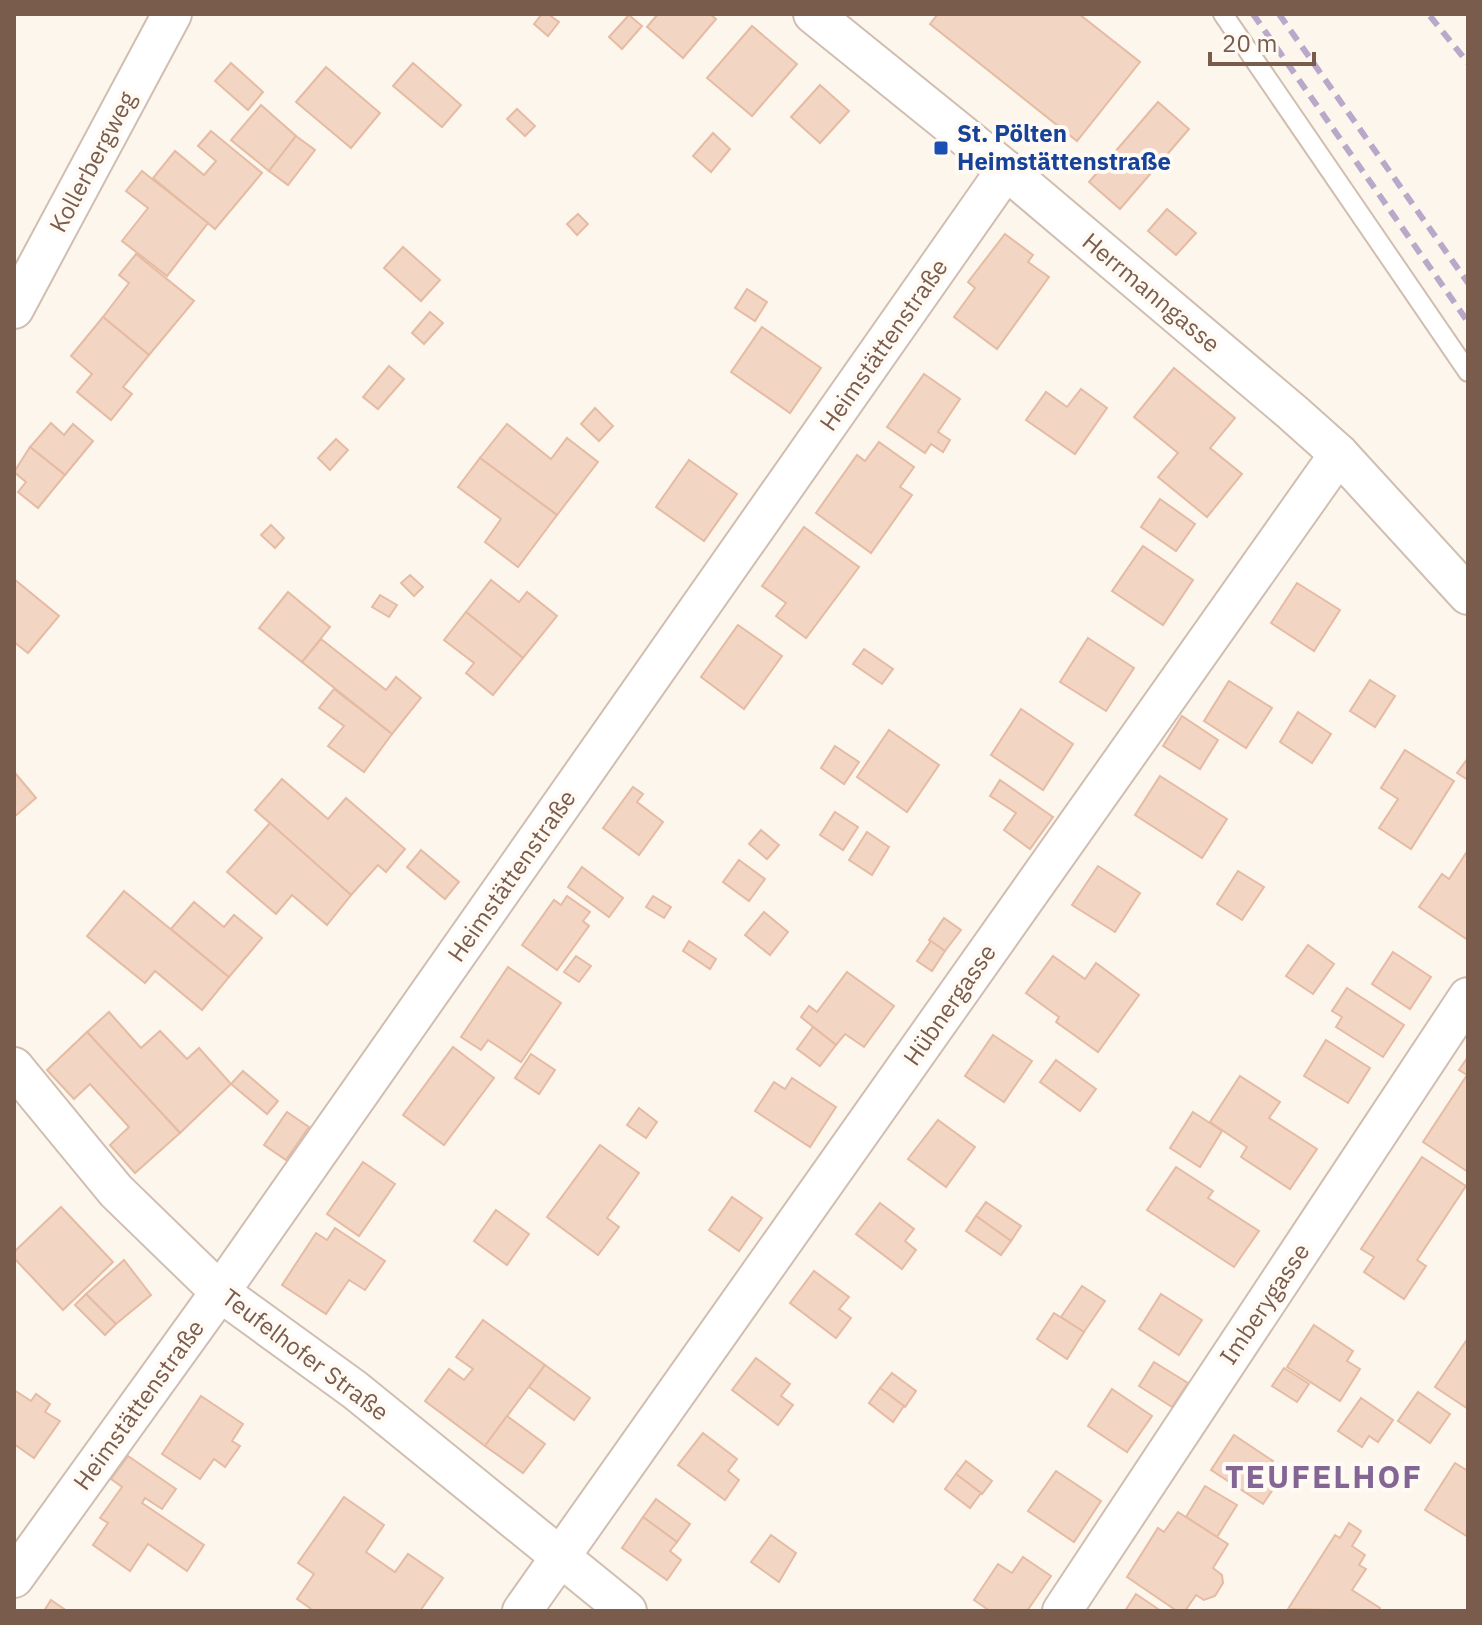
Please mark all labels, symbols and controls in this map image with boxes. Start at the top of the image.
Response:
scale bar [1210,16,1314,66]
text: 20 m [1222,27,1277,59]
street label: Kollerbergweg [42,85,143,238]
place label: St. Pölten Heimstättenstraße [957,117,1171,177]
marker: St. Pölten Heimstättenstraße [932,139,950,157]
street label: Herrmanngasse [1076,225,1227,359]
street label: Heimstättenstraße [812,252,955,437]
street label: Heimstättenstraße [440,783,583,968]
street label: Hübnergasse [896,937,1003,1072]
street label: Imberygasse [1212,1237,1317,1370]
street label: Teufelhofer Straße [216,1281,396,1427]
street label: Heimstättenstraße [66,1313,211,1496]
district label: TEUFELHOF [1225,1455,1423,1497]

